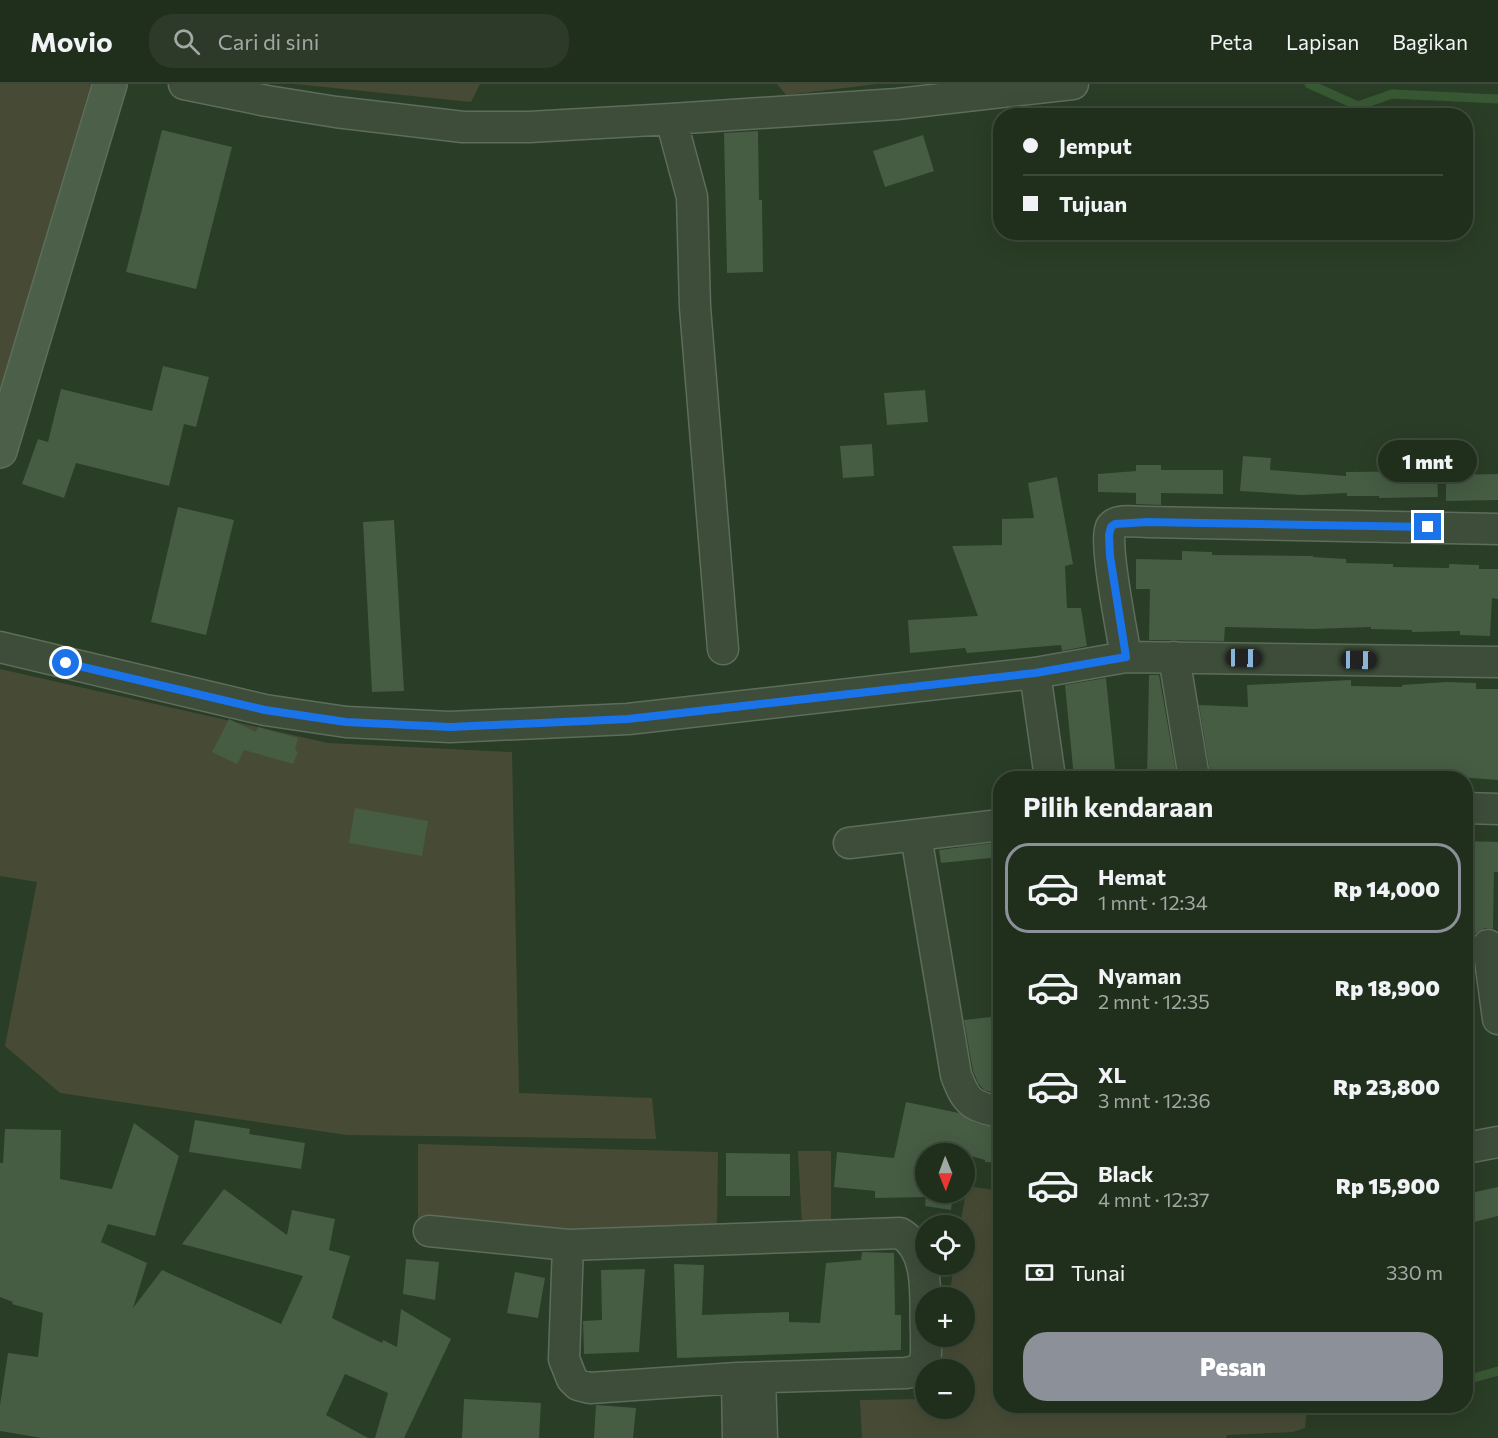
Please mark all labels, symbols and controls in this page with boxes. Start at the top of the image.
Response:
search box [149,14,569,68]
text: Movio [30,24,113,58]
icon: search [170,25,203,58]
text: Cari di sini [218,28,319,55]
text: Peta [1210,29,1253,54]
text: Lapisan [1286,29,1359,54]
text: Bagikan [1392,29,1468,54]
text: Jemput [1059,132,1132,159]
text: Tujuan [1059,190,1127,217]
callout: 1 mnt [1378,440,1478,482]
text: 1 mnt [1402,449,1453,473]
route end [1414,513,1441,540]
route start [52,649,79,676]
car [1226,649,1262,667]
car [1341,651,1377,669]
text: Pilih kendaraan [1023,790,1213,823]
icon: car [1026,861,1080,915]
text: Hemat [1098,863,1166,890]
text: Rp 14,000 [1334,875,1440,902]
text: 1 mnt · 12:34 [1098,890,1208,914]
icon: car [1026,960,1080,1014]
text: Nyaman [1098,962,1181,989]
text: Rp 18,900 [1335,974,1440,1001]
text: 2 mnt · 12:35 [1098,989,1210,1013]
icon: car [1026,1059,1080,1113]
text: XL [1098,1061,1126,1088]
text: Rp 23,800 [1333,1073,1440,1100]
text: 3 mnt · 12:36 [1098,1088,1211,1112]
north arrow [915,1143,975,1203]
map controls [915,1143,975,1419]
icon: car [1026,1158,1080,1212]
text: Black [1098,1160,1153,1187]
text: Rp 15,900 [1336,1172,1440,1199]
text: 4 mnt · 12:37 [1098,1187,1210,1211]
button: locate [915,1215,975,1275]
icon: cash [1023,1256,1056,1289]
text: Tunai [1071,1259,1125,1286]
text: 330 m [1386,1260,1443,1284]
button: + [915,1287,975,1347]
button: Pesan [1023,1332,1443,1401]
button: − [915,1359,975,1419]

